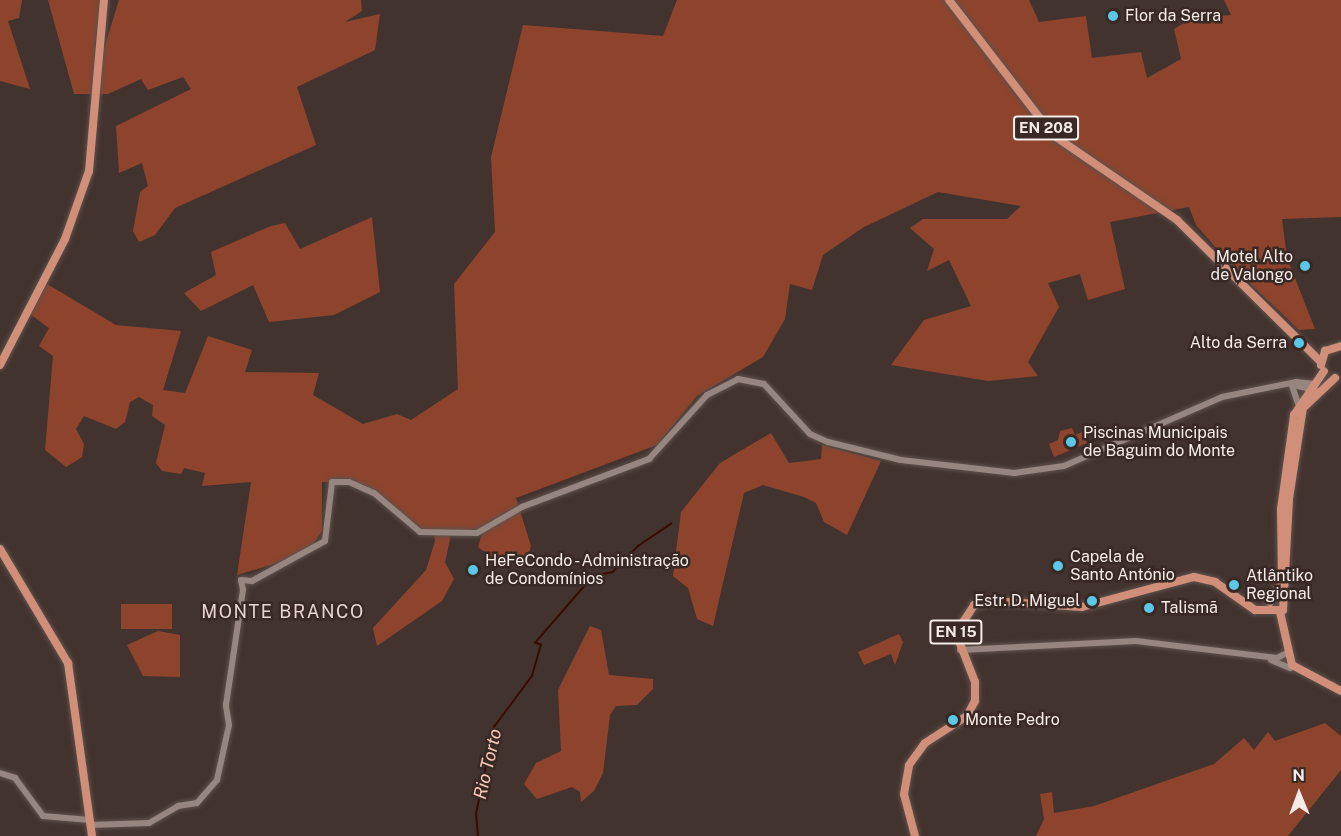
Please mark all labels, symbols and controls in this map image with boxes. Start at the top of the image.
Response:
place label: Flor da Serra [1125,6,1221,26]
marker: Flor da Serra [1106,9,1120,23]
road number: EN 208 [1013,116,1079,140]
place label: Motel Alto de Valongo [1210,247,1293,285]
marker: Motel Alto de Valongo [1298,259,1312,273]
place label: Alto da Serra [1189,333,1287,353]
marker: Alto da Serra [1292,336,1306,350]
place label: Piscinas Municipais de Baguim do Monte [1083,423,1236,461]
marker: Piscinas Municipais de Baguim do Monte [1064,435,1078,449]
place label: Capela de Santo António [1070,547,1175,585]
place label: HeFeCondo - Administração de Condomínios [485,551,693,589]
marker: Capela de Santo António [1051,559,1065,573]
marker: HeFeCondo - Administração de Condomínios [466,563,480,577]
place label: Atlântiko Regional [1246,566,1313,604]
marker: Atlântiko Regional [1227,578,1241,592]
place label: Estr. D. Miguel [974,591,1080,611]
marker: Estr. D. Miguel [1085,594,1099,608]
place label: Talismã [1161,598,1218,618]
district label: MONTE BRANCO [201,601,365,623]
marker: Talismã [1142,601,1156,615]
road number: EN 15 [929,620,983,644]
place label: Monte Pedro [965,710,1060,730]
marker: Monte Pedro [946,713,960,727]
water label: Rio Torto [469,727,507,801]
north arrow [1269,764,1329,824]
text: N [1292,766,1305,785]

